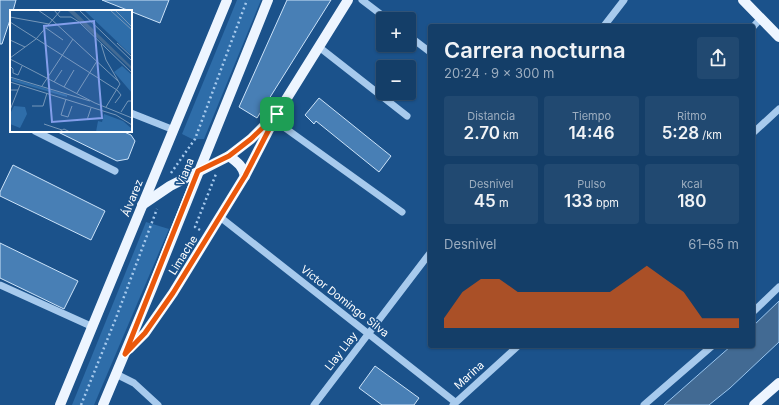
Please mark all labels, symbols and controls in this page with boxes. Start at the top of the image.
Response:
inset map [10,10,132,132]
map controls [376,12,416,100]
button: + [376,12,416,52]
text: Carrera nocturna [444,37,626,63]
button: share [697,37,739,79]
button: − [376,60,416,100]
text: 20:24 · 9 × 300 m [444,65,555,81]
pin [260,97,294,131]
icon: arrive [266,103,288,125]
text: Distancia [467,109,515,123]
text: Tiempo [572,109,611,123]
text: Ritmo [677,109,707,123]
text: 2.70 [464,123,500,143]
text: 14:46 [568,123,615,143]
text: 5:28 [662,123,699,143]
text: km [500,128,519,142]
text: /km [699,128,722,142]
street label: Viana [173,156,197,188]
street label: Álvarez [118,177,146,219]
text: Desnivel [469,177,513,191]
text: Pulso [577,177,606,191]
text: kcal [681,177,702,191]
text: 45 [474,191,496,211]
text: 133 [564,191,593,211]
text: 180 [677,191,706,211]
text: m [496,196,509,210]
text: bpm [593,196,619,210]
street label: Limache [165,233,201,277]
text: Desnivel [444,236,496,252]
text: 61–65 m [688,236,739,252]
street label: Víctor Domingo Silva [298,262,392,340]
street label: Llay Llay [322,329,360,373]
street label: Marina [451,358,487,392]

